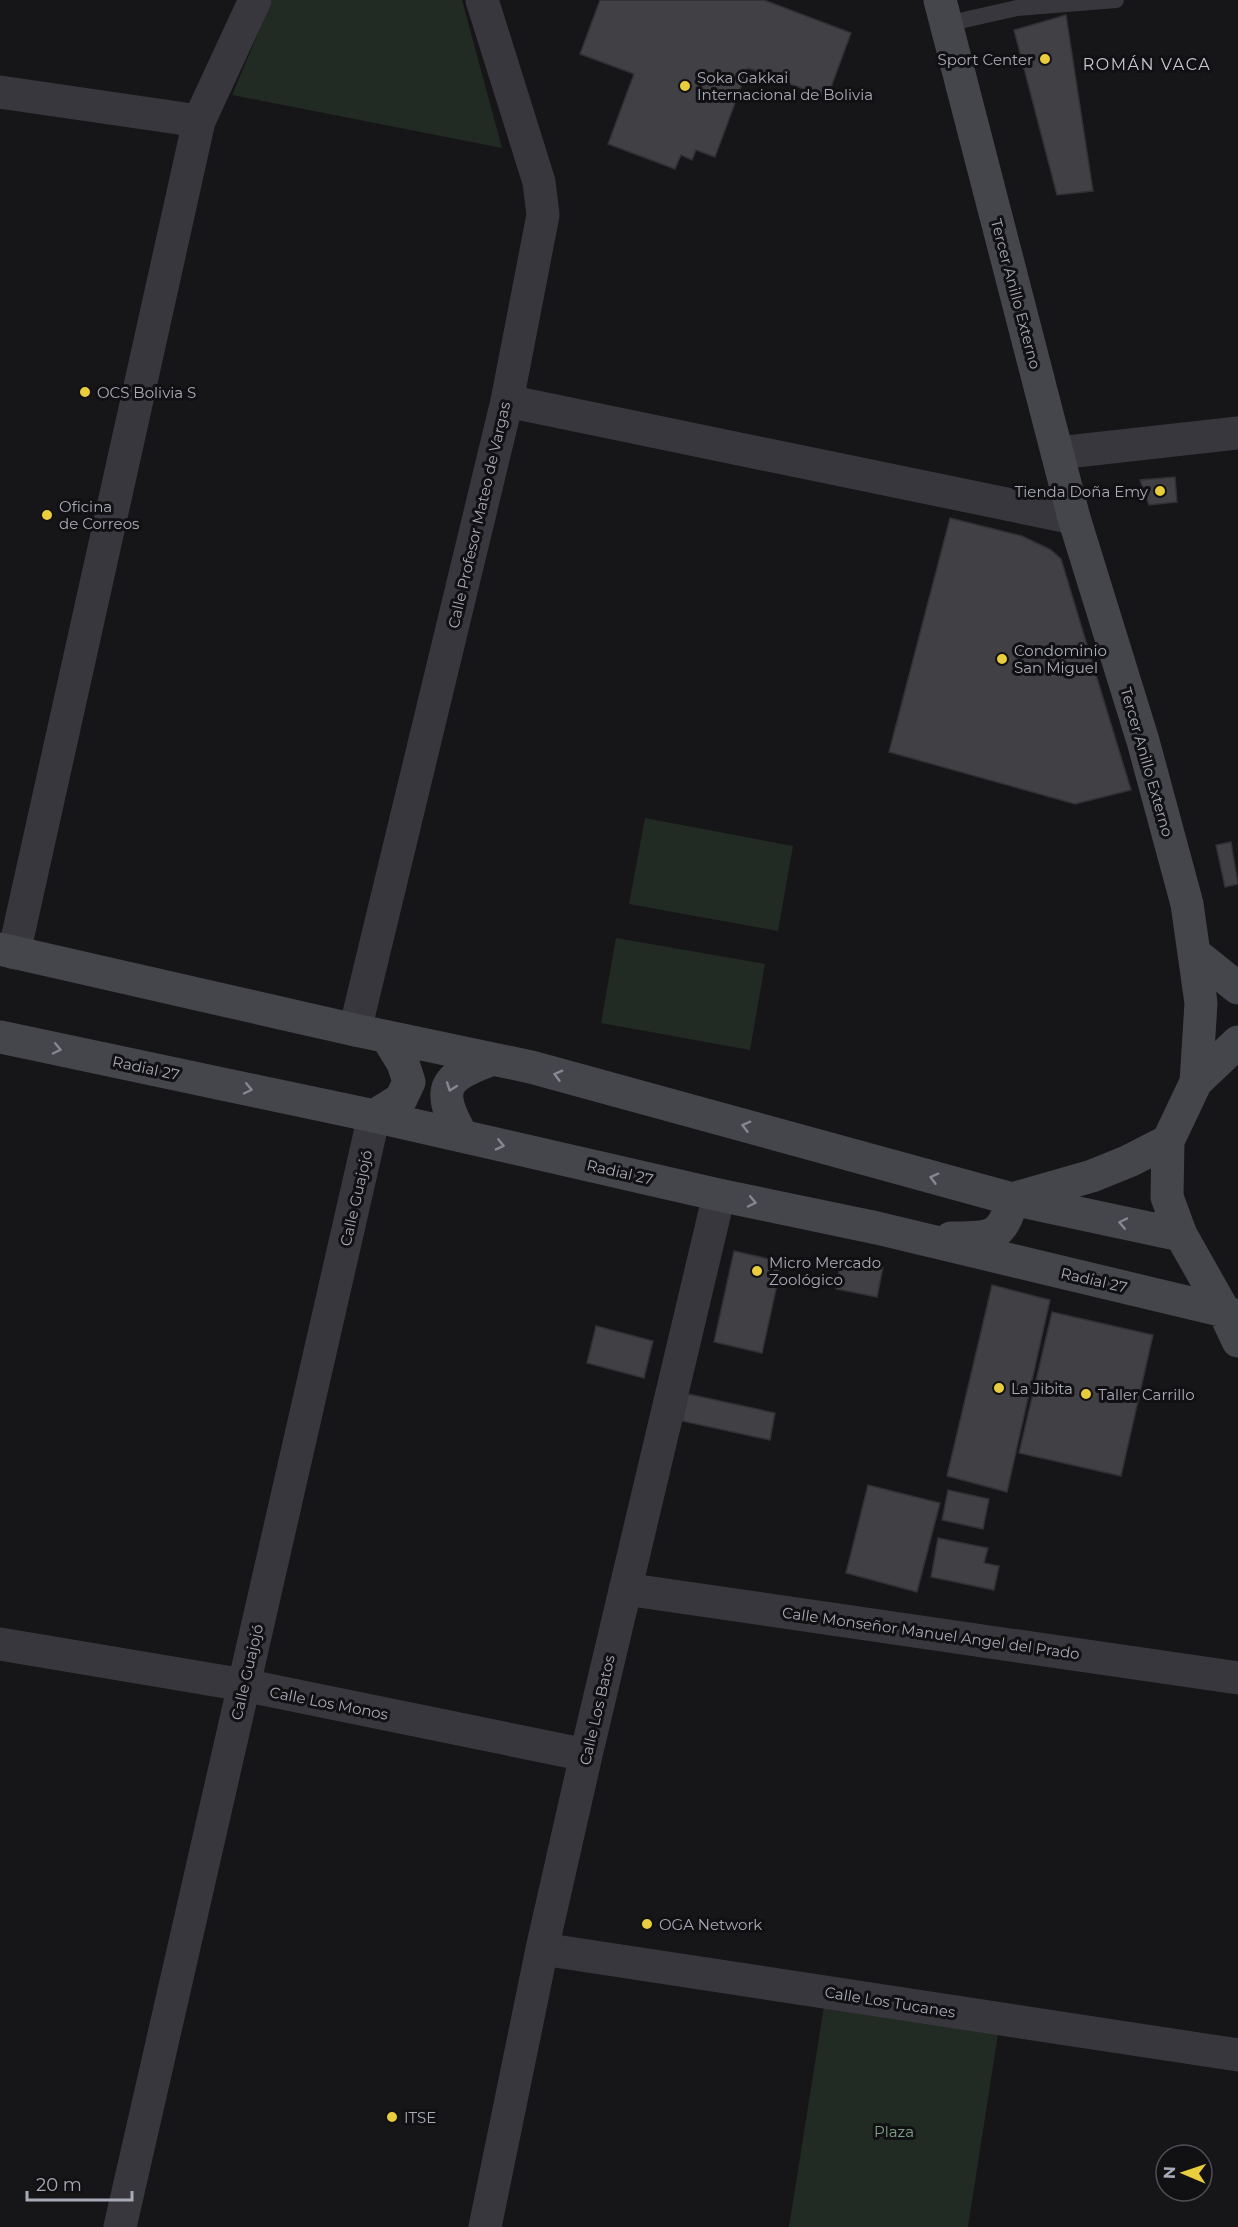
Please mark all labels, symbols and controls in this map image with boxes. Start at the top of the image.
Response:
place label: Sport Center [938,50,1033,69]
marker: Sport Center [1038,52,1052,66]
district label: ROMÁN VACA [1083,55,1211,74]
place label: Soka Gakkai Internacional de Bolivia [697,68,873,104]
marker: Soka Gakkai Internacional de Bolivia [678,79,692,93]
street label: Tercer Anillo Externo [987,217,1045,371]
place label: OCS Bolivia S [97,383,196,402]
marker: OCS Bolivia S [78,385,92,399]
street label: Calle Profesor Mateo de Vargas [444,400,514,630]
place label: Tienda Doña Emy [1015,482,1149,501]
marker: Tienda Doña Emy [1153,484,1167,498]
place label: Oficina de Correos [59,497,139,533]
marker: Oficina de Correos [40,508,54,522]
place label: Condominio San Miguel [1014,641,1107,677]
marker: Condominio San Miguel [995,652,1009,666]
street label: Tercer Anillo Externo [1117,685,1177,839]
one-way arrow [52,1042,62,1055]
street label: Radial 27 [111,1052,181,1084]
one-way arrow [553,1069,563,1082]
one-way arrow [445,1081,458,1091]
one-way arrow [243,1082,253,1095]
one-way arrow [741,1121,751,1133]
one-way arrow [495,1138,505,1151]
street label: Calle Guajojó [336,1148,376,1248]
street label: Radial 27 [585,1155,655,1189]
one-way arrow [929,1172,939,1185]
one-way arrow [746,1195,756,1208]
one-way arrow [1119,1217,1129,1230]
place label: Micro Mercado Zoológico [769,1253,881,1289]
street label: Radial 27 [1059,1263,1129,1297]
marker: Micro Mercado Zoológico [750,1264,764,1278]
place label: La Jibita [1011,1379,1073,1398]
marker: La Jibita [992,1381,1006,1395]
place label: Taller Carrillo [1098,1385,1195,1404]
marker: Taller Carrillo [1079,1387,1093,1401]
street label: Calle Monseñor Manuel Angel del Prado [781,1603,1081,1663]
street label: Calle Guajojó [227,1622,267,1722]
street label: Calle Los Batos [575,1653,619,1767]
street label: Calle Los Monos [268,1682,390,1724]
place label: OGA Network [659,1915,762,1934]
marker: OGA Network [640,1917,654,1931]
street label: Calle Los Tucanes [823,1982,957,2022]
place label: ITSE [404,2108,436,2127]
marker: ITSE [385,2110,399,2124]
park label: Plaza [874,2122,914,2141]
north arrow [1154,2143,1214,2203]
scale bar [27,2164,132,2202]
text: N [1160,2166,1179,2179]
text: 20 m [36,2174,82,2196]

